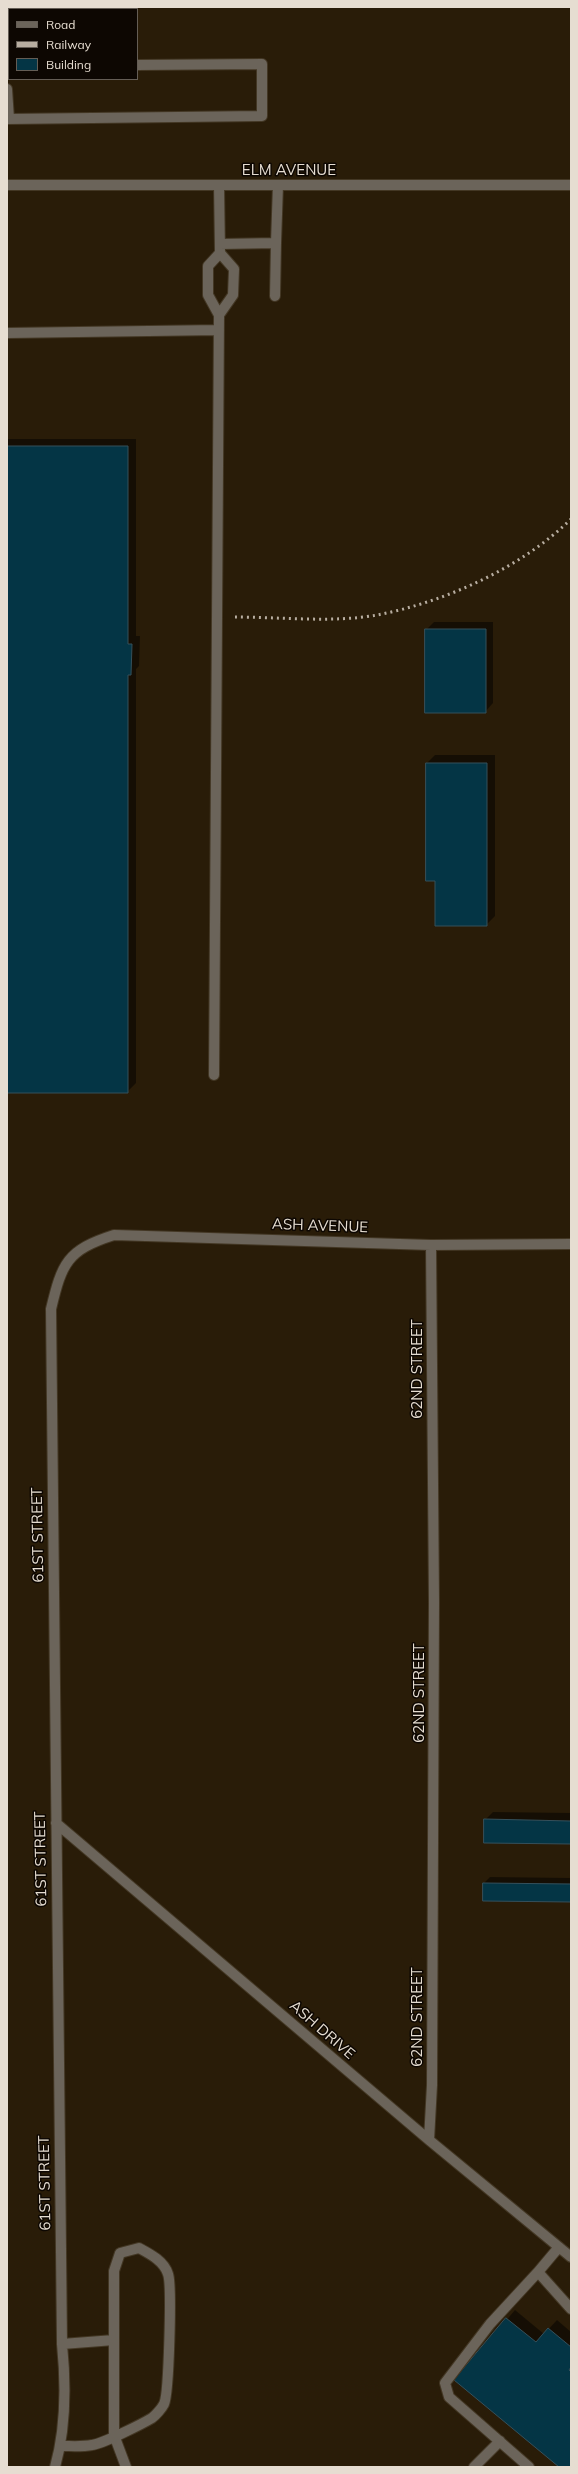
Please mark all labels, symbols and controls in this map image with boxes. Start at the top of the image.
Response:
legend [8,8,138,80]
text: Road [46,17,75,32]
text: Railway [46,37,91,52]
text: Building [46,57,91,72]
street label: ELM AVENUE [242,161,336,179]
street label: ASH AVENUE [272,1215,368,1237]
street label: 62ND STREET [408,1319,426,1419]
street label: 61ST STREET [28,1487,48,1583]
street label: 62ND STREET [410,1643,428,1743]
street label: 61ST STREET [31,1811,51,1907]
street label: 62ND STREET [408,1967,426,2067]
street label: ASH DRIVE [286,1997,358,2063]
street label: 61ST STREET [35,2135,55,2231]

